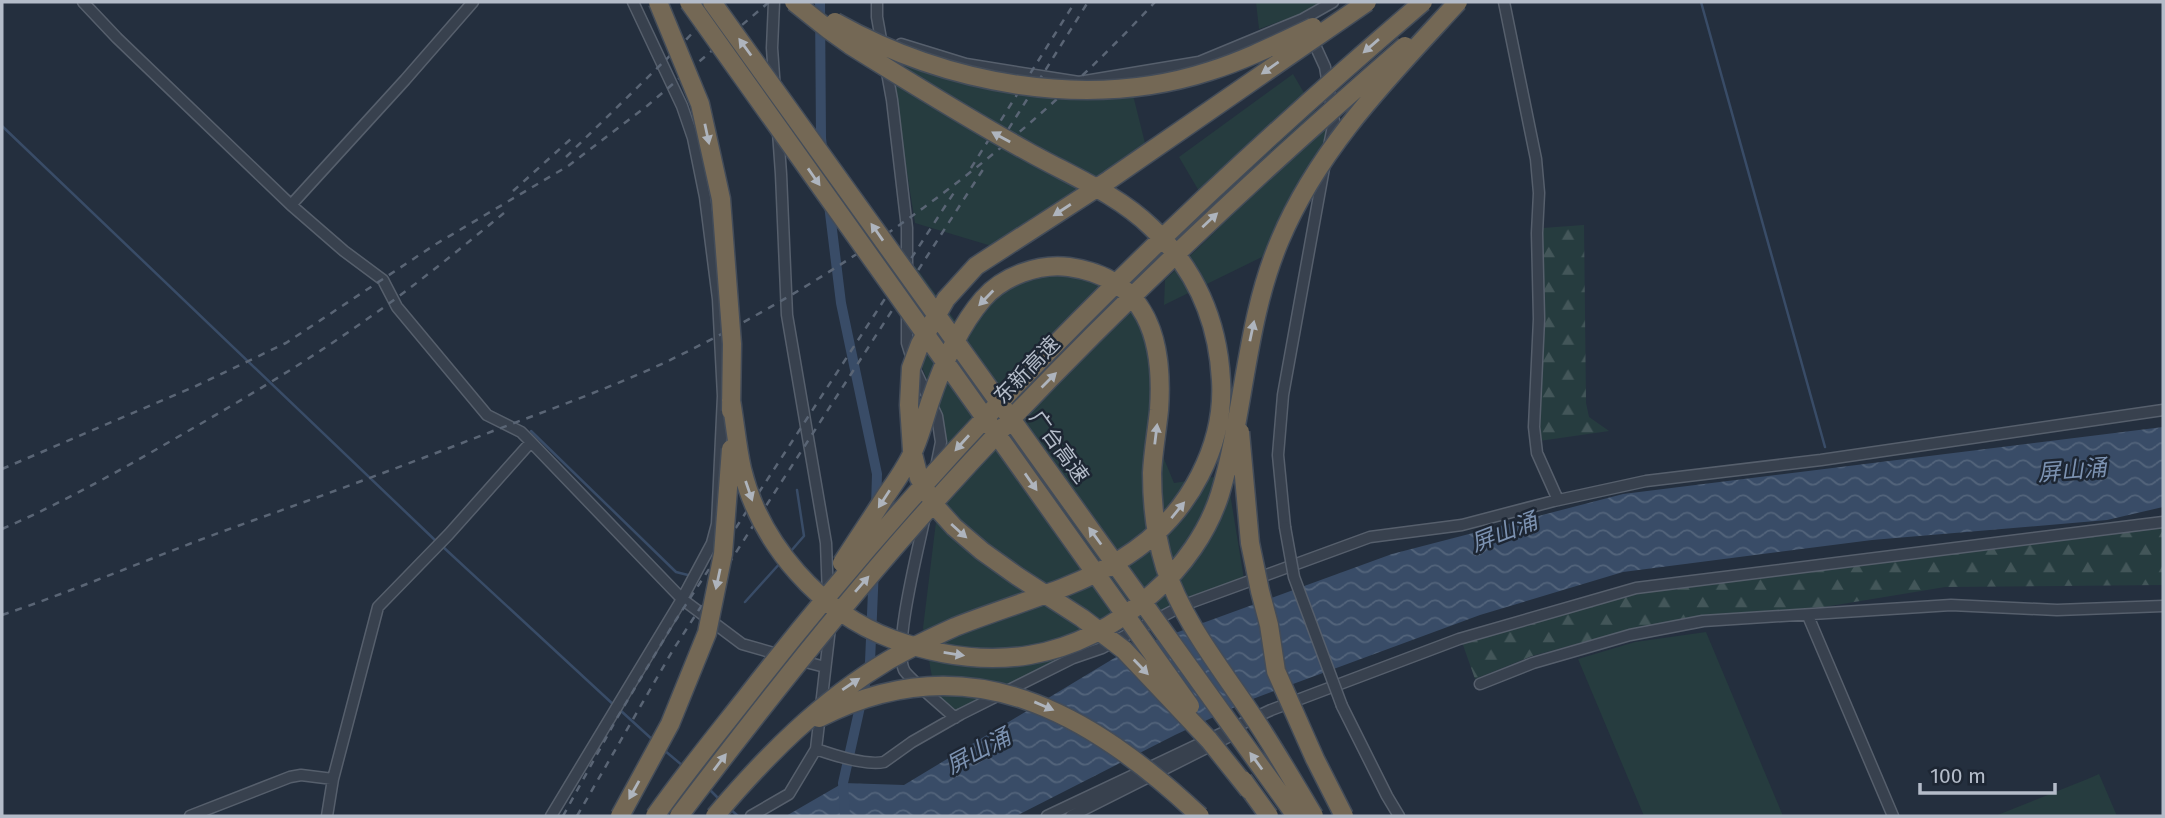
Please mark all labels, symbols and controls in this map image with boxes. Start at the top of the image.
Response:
one-way arrow [738,37,752,56]
one-way arrow [1363,38,1380,53]
one-way arrow [1261,61,1279,75]
one-way arrow [702,123,713,145]
one-way arrow [991,131,1011,143]
one-way arrow [807,168,821,186]
one-way arrow [1052,204,1072,217]
one-way arrow [1201,212,1218,228]
one-way arrow [870,223,884,241]
one-way arrow [978,289,994,307]
one-way arrow [1247,320,1258,342]
street label: 东新高速 [988,331,1066,409]
one-way arrow [1040,372,1056,389]
street label: 广台高速 [1024,405,1094,489]
one-way arrow [1150,423,1161,445]
one-way arrow [954,434,970,451]
water label: 屏山涌 [2036,453,2111,487]
one-way arrow [1024,473,1038,491]
one-way arrow [744,480,755,501]
one-way arrow [877,490,891,508]
one-way arrow [1171,501,1186,519]
water label: 屏山涌 [1467,505,1544,557]
one-way arrow [950,523,967,539]
one-way arrow [1088,527,1102,545]
one-way arrow [712,568,723,590]
one-way arrow [854,575,870,593]
one-way arrow [943,649,965,660]
one-way arrow [1132,659,1149,676]
one-way arrow [842,678,861,691]
one-way arrow [1033,700,1054,711]
water label: 屏山涌 [941,721,1018,780]
one-way arrow [1249,752,1263,770]
scale bar [1920,752,2055,796]
one-way arrow [713,753,727,771]
text: 100 m [1930,763,1986,789]
one-way arrow [628,780,640,799]

